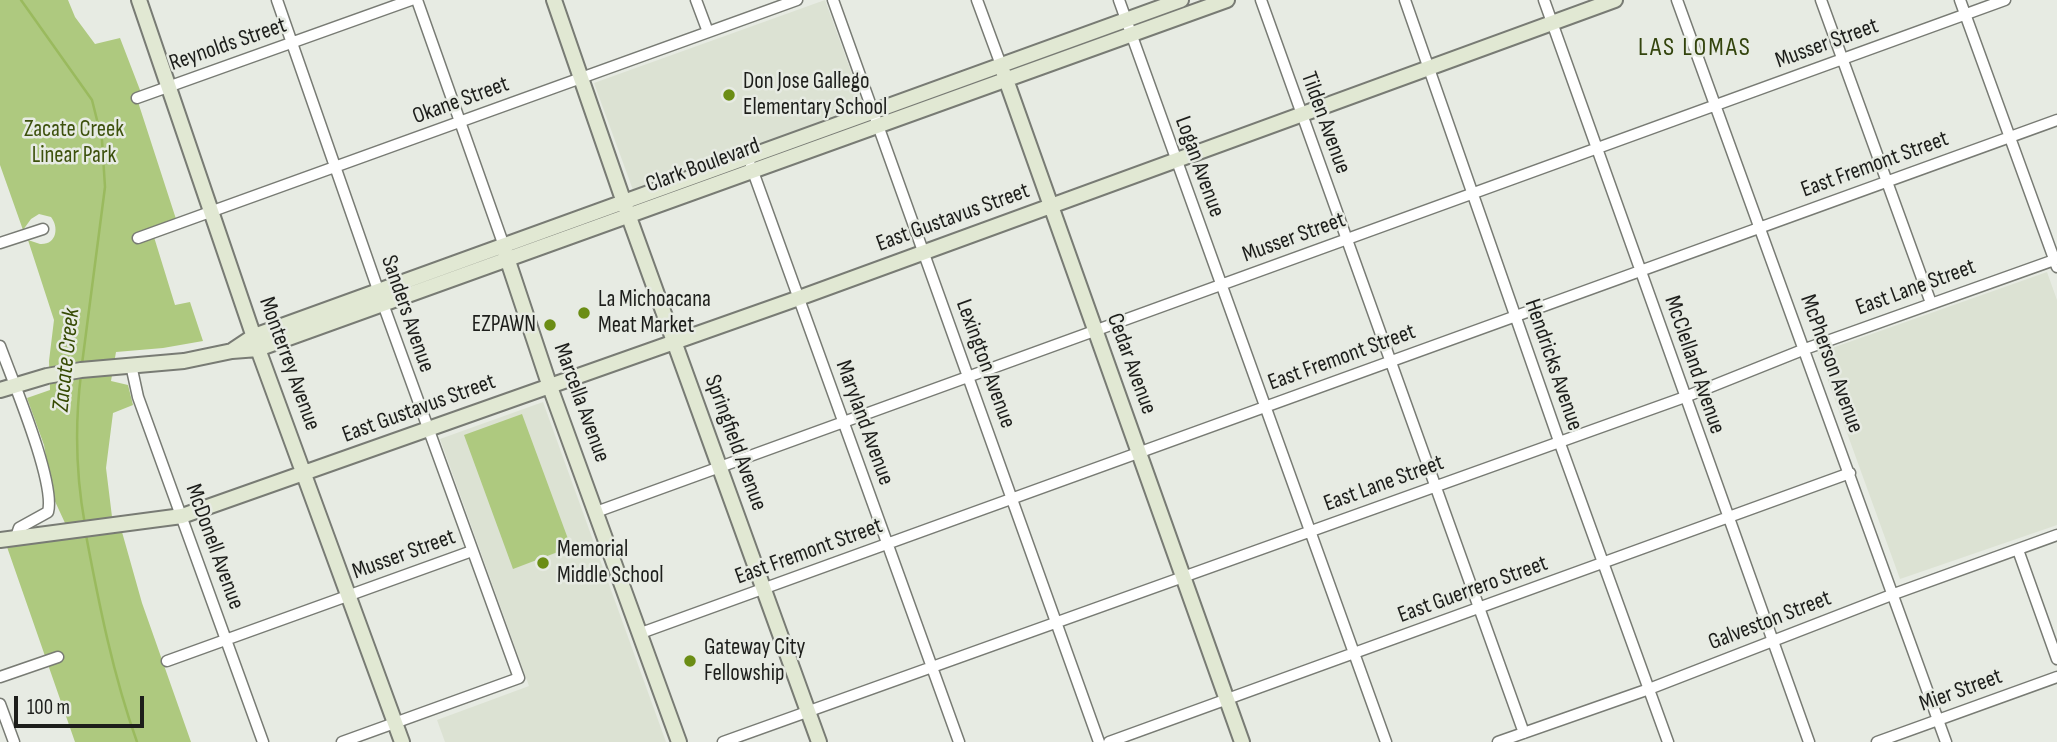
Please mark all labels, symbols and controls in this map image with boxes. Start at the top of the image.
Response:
street label: Reynolds Street [166,12,290,78]
street label: Musser Street [1772,13,1882,75]
district label: LAS LOMAS [1639,32,1751,64]
place label: Don Jose Gallego Elementary School [743,68,887,122]
street label: Tilden Avenue [1294,68,1356,178]
street label: Okane Street [409,71,513,131]
marker: Don Jose Gallego Elementary School [721,87,737,103]
street label: Logan Avenue [1168,113,1230,221]
park label: Zacate Creek Linear Park [24,116,124,170]
street label: East Fremont Street [1798,126,1952,204]
street label: Clark Boulevard [642,133,764,199]
street label: East Gustavus Street [873,178,1033,258]
street label: Musser Street [1239,207,1349,269]
street label: Sanders Avenue [374,252,440,376]
street label: East Lane Street [1852,254,1980,322]
place label: La Michoacana Meat Market [598,286,711,340]
street label: McPherson Avenue [1793,291,1869,437]
street label: McClelland Avenue [1657,292,1731,438]
street label: Monterrey Avenue [252,294,326,434]
street label: Lexington Avenue [949,296,1021,432]
street label: Hendricks Avenue [1518,296,1588,434]
marker: La Michoacana Meat Market [576,305,592,321]
water label: Zacate Creek [47,307,87,413]
street label: Cedar Avenue [1100,310,1162,418]
place label: EZPAWN [472,311,536,339]
marker: EZPAWN [542,317,558,333]
street label: East Fremont Street [1265,319,1419,397]
street label: Marcella Avenue [547,340,615,466]
street label: Maryland Avenue [829,357,899,489]
street label: East Gustavus Street [339,369,499,449]
street label: Springfield Avenue [698,371,772,515]
street label: East Lane Street [1320,450,1448,518]
street label: McDonell Avenue [179,481,249,613]
street label: East Fremont Street [732,513,886,591]
street label: Musser Street [349,524,459,586]
place label: Memorial Middle School [557,536,664,590]
street label: East Guerrero Street [1394,550,1552,630]
marker: Memorial Middle School [535,555,551,571]
street label: Galveston Street [1705,585,1835,657]
place label: Gateway City Fellowship [704,634,805,688]
marker: Gateway City Fellowship [682,653,698,669]
street label: Mier Street [1916,663,2006,719]
scale bar [18,682,147,726]
text: 100 m [27,695,70,720]

